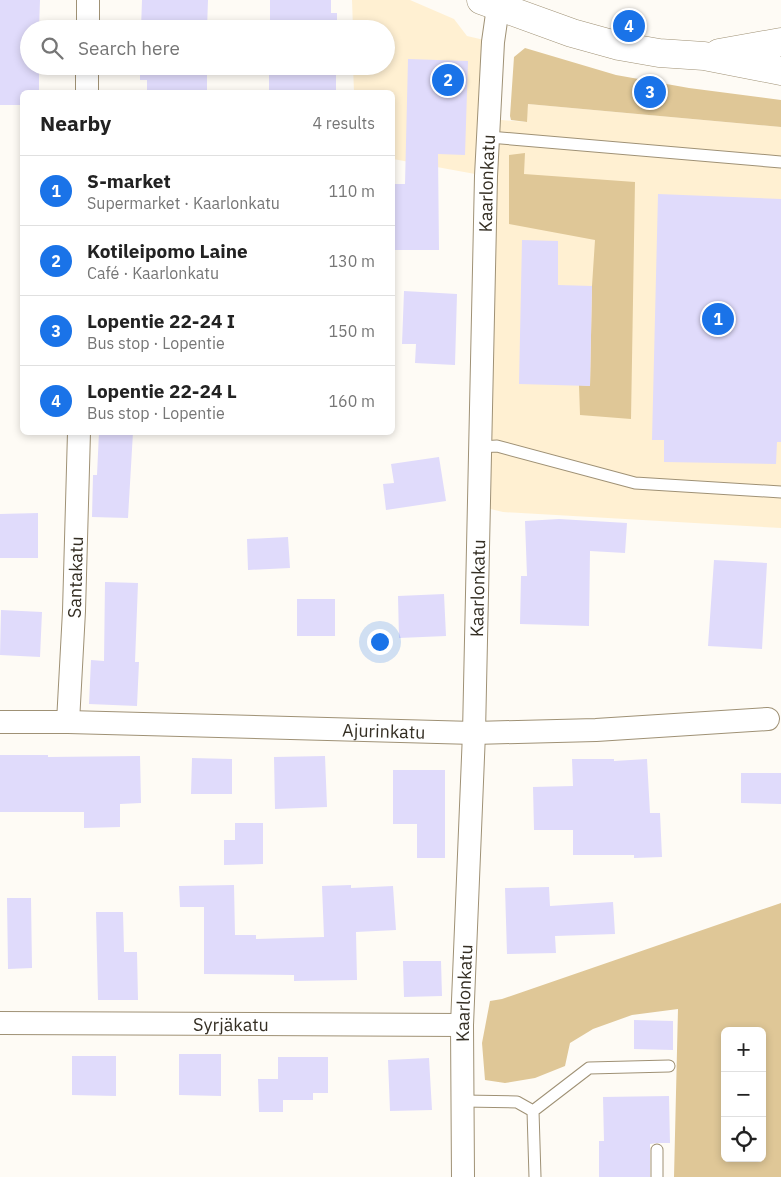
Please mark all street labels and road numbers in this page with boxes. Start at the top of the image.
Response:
street label: Kaarlonkatu [473,134,500,233]
street label: Santakatu [62,536,88,619]
street label: Kaarlonkatu [465,539,490,637]
street label: Ajurinkatu [342,718,426,743]
street label: Kaarlonkatu [450,944,477,1042]
street label: Syrjäkatu [193,1012,269,1036]

